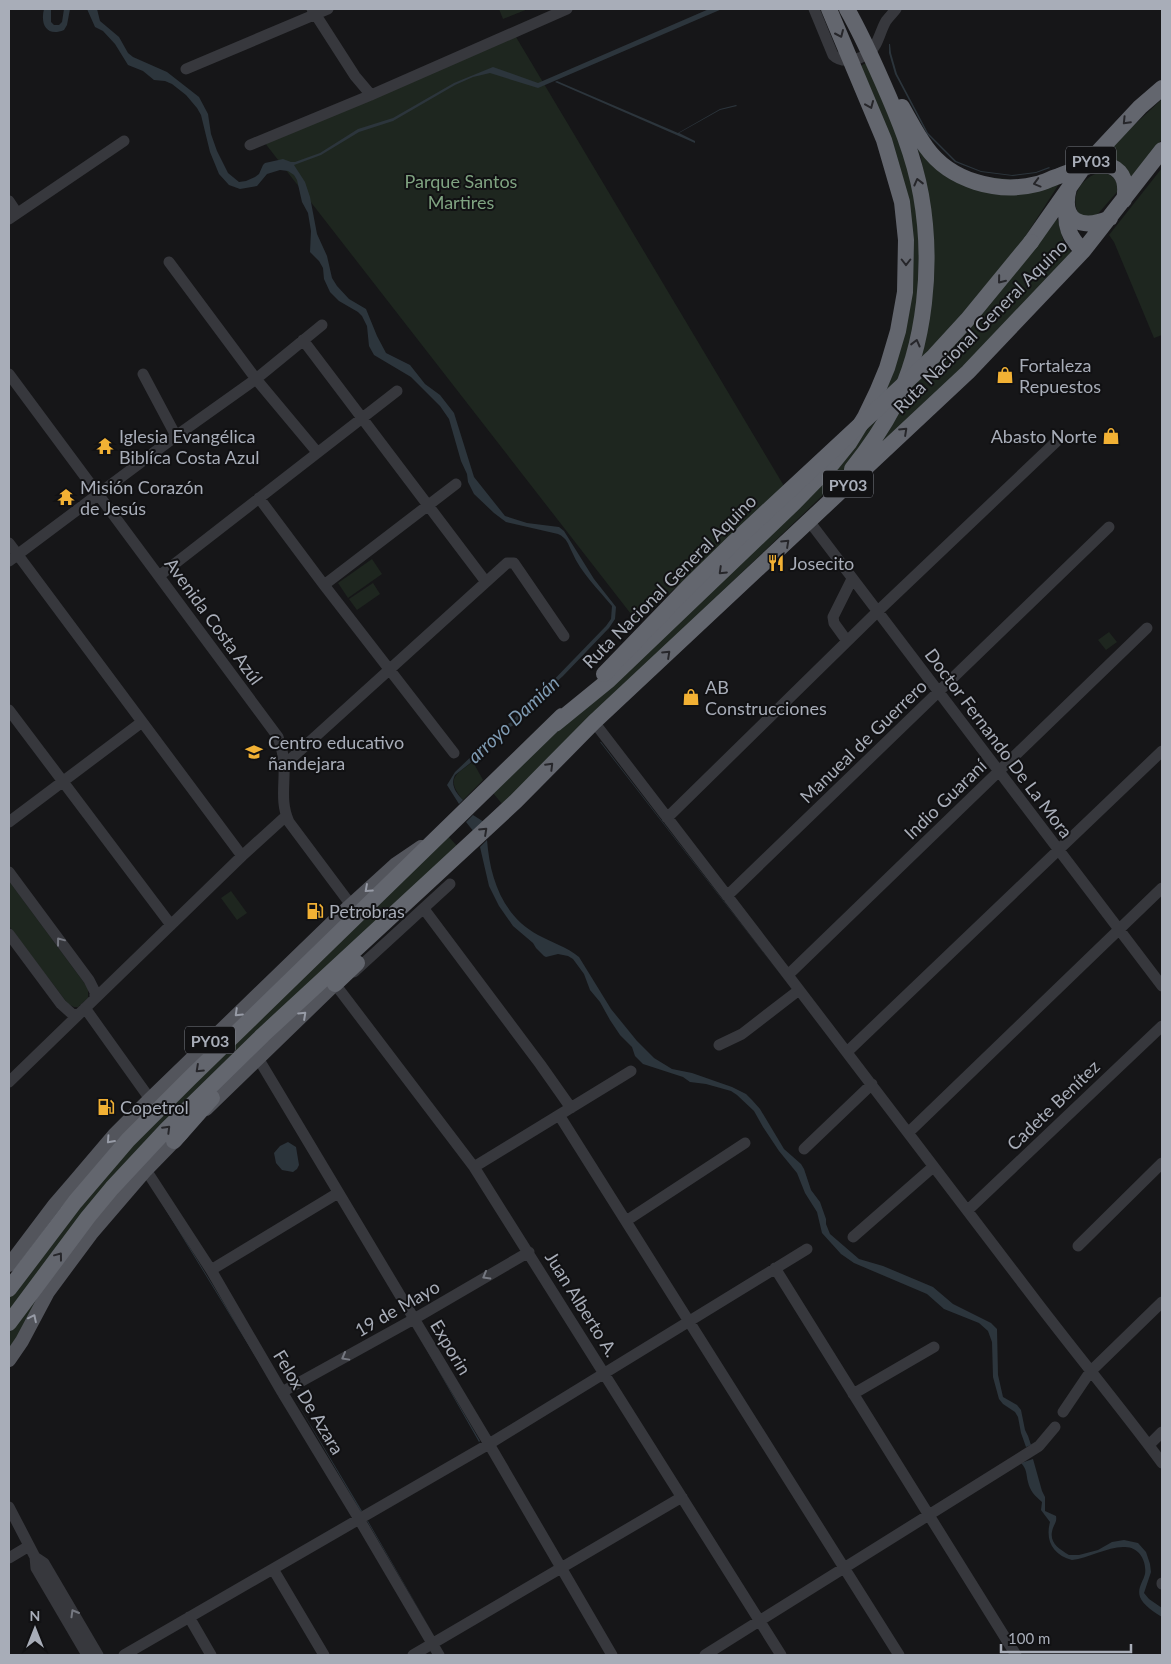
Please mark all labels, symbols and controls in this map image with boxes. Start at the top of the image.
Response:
one-way arrow [834,29,845,38]
one-way arrow [864,100,874,109]
one-way arrow [1123,115,1132,124]
road number: PY03 [1066,146,1116,174]
park label: Parque Santos Martires [405,170,518,213]
one-way arrow [913,177,924,186]
one-way arrow [1033,177,1042,188]
street label: Ruta Nacional General Aquino [889,235,1071,417]
one-way arrow [901,258,911,266]
one-way arrow [997,274,1006,283]
one-way arrow [910,338,921,347]
place label: Fortaleza Repuestos [1019,354,1101,397]
shop icon: Fortaleza Repuestos [995,365,1015,385]
place label: Iglesia Evangélica Biblíca Costa Azul [119,425,259,468]
place label: Abasto Norte [991,425,1097,447]
shop icon: Abasto Norte [1101,426,1121,446]
one-way arrow [899,428,908,437]
temple icon: Iglesia Evangélica Biblíca Costa Azul [95,436,115,456]
road number: PY03 [823,470,873,498]
place label: Misión Corazón de Jesús [80,476,204,519]
temple icon: Misión Corazón de Jesús [56,487,76,507]
street label: Ruta Nacional General Aquino [578,490,760,672]
one-way arrow [780,540,789,549]
place label: Josecito [790,552,854,574]
street label: Avenida Costa Azúl [160,553,268,689]
restaurant icon: Josecito [766,553,786,573]
one-way arrow [719,565,728,574]
street label: Doctor Fernando De La Mora [921,644,1077,842]
one-way arrow [662,651,671,660]
water label: arroyo Damián [462,671,564,767]
street label: Manueal de Guerrero [795,675,931,807]
place label: AB Construcciones [705,676,827,719]
shop icon: AB Construcciones [681,687,701,707]
place label: Centro educativo ñandejara [268,731,404,774]
school or university icon: Centro educativo ñandejara [244,742,264,762]
street label: Indio Guaraní [899,754,991,844]
one-way arrow [544,763,553,772]
one-way arrow [478,828,487,837]
one-way arrow [365,883,374,892]
place label: Petrobras [329,900,405,922]
fuel station icon: Petrobras [305,901,325,921]
one-way arrow [57,937,66,947]
one-way arrow [235,1007,244,1016]
one-way arrow [297,1012,306,1021]
road number: PY03 [185,1026,235,1054]
street label: Cadete Benítez [1002,1055,1104,1155]
one-way arrow [196,1063,205,1072]
place label: Copetrol [120,1096,189,1118]
fuel station icon: Copetrol [96,1097,116,1117]
one-way arrow [161,1125,170,1134]
one-way arrow [107,1134,116,1143]
street label: Juan Alberto A. [541,1247,623,1361]
one-way arrow [53,1252,62,1262]
one-way arrow [483,1270,492,1280]
street label: 19 de Mayo [351,1275,443,1341]
one-way arrow [27,1314,37,1323]
street label: Exporin [426,1315,476,1379]
street label: Felox De Azara [269,1346,349,1458]
one-way arrow [342,1351,351,1361]
north arrow [10,1604,60,1654]
text: N [30,1607,40,1624]
one-way arrow [70,1610,80,1619]
scale bar [1001,1622,1131,1654]
text: 100 m [1008,1629,1050,1647]

